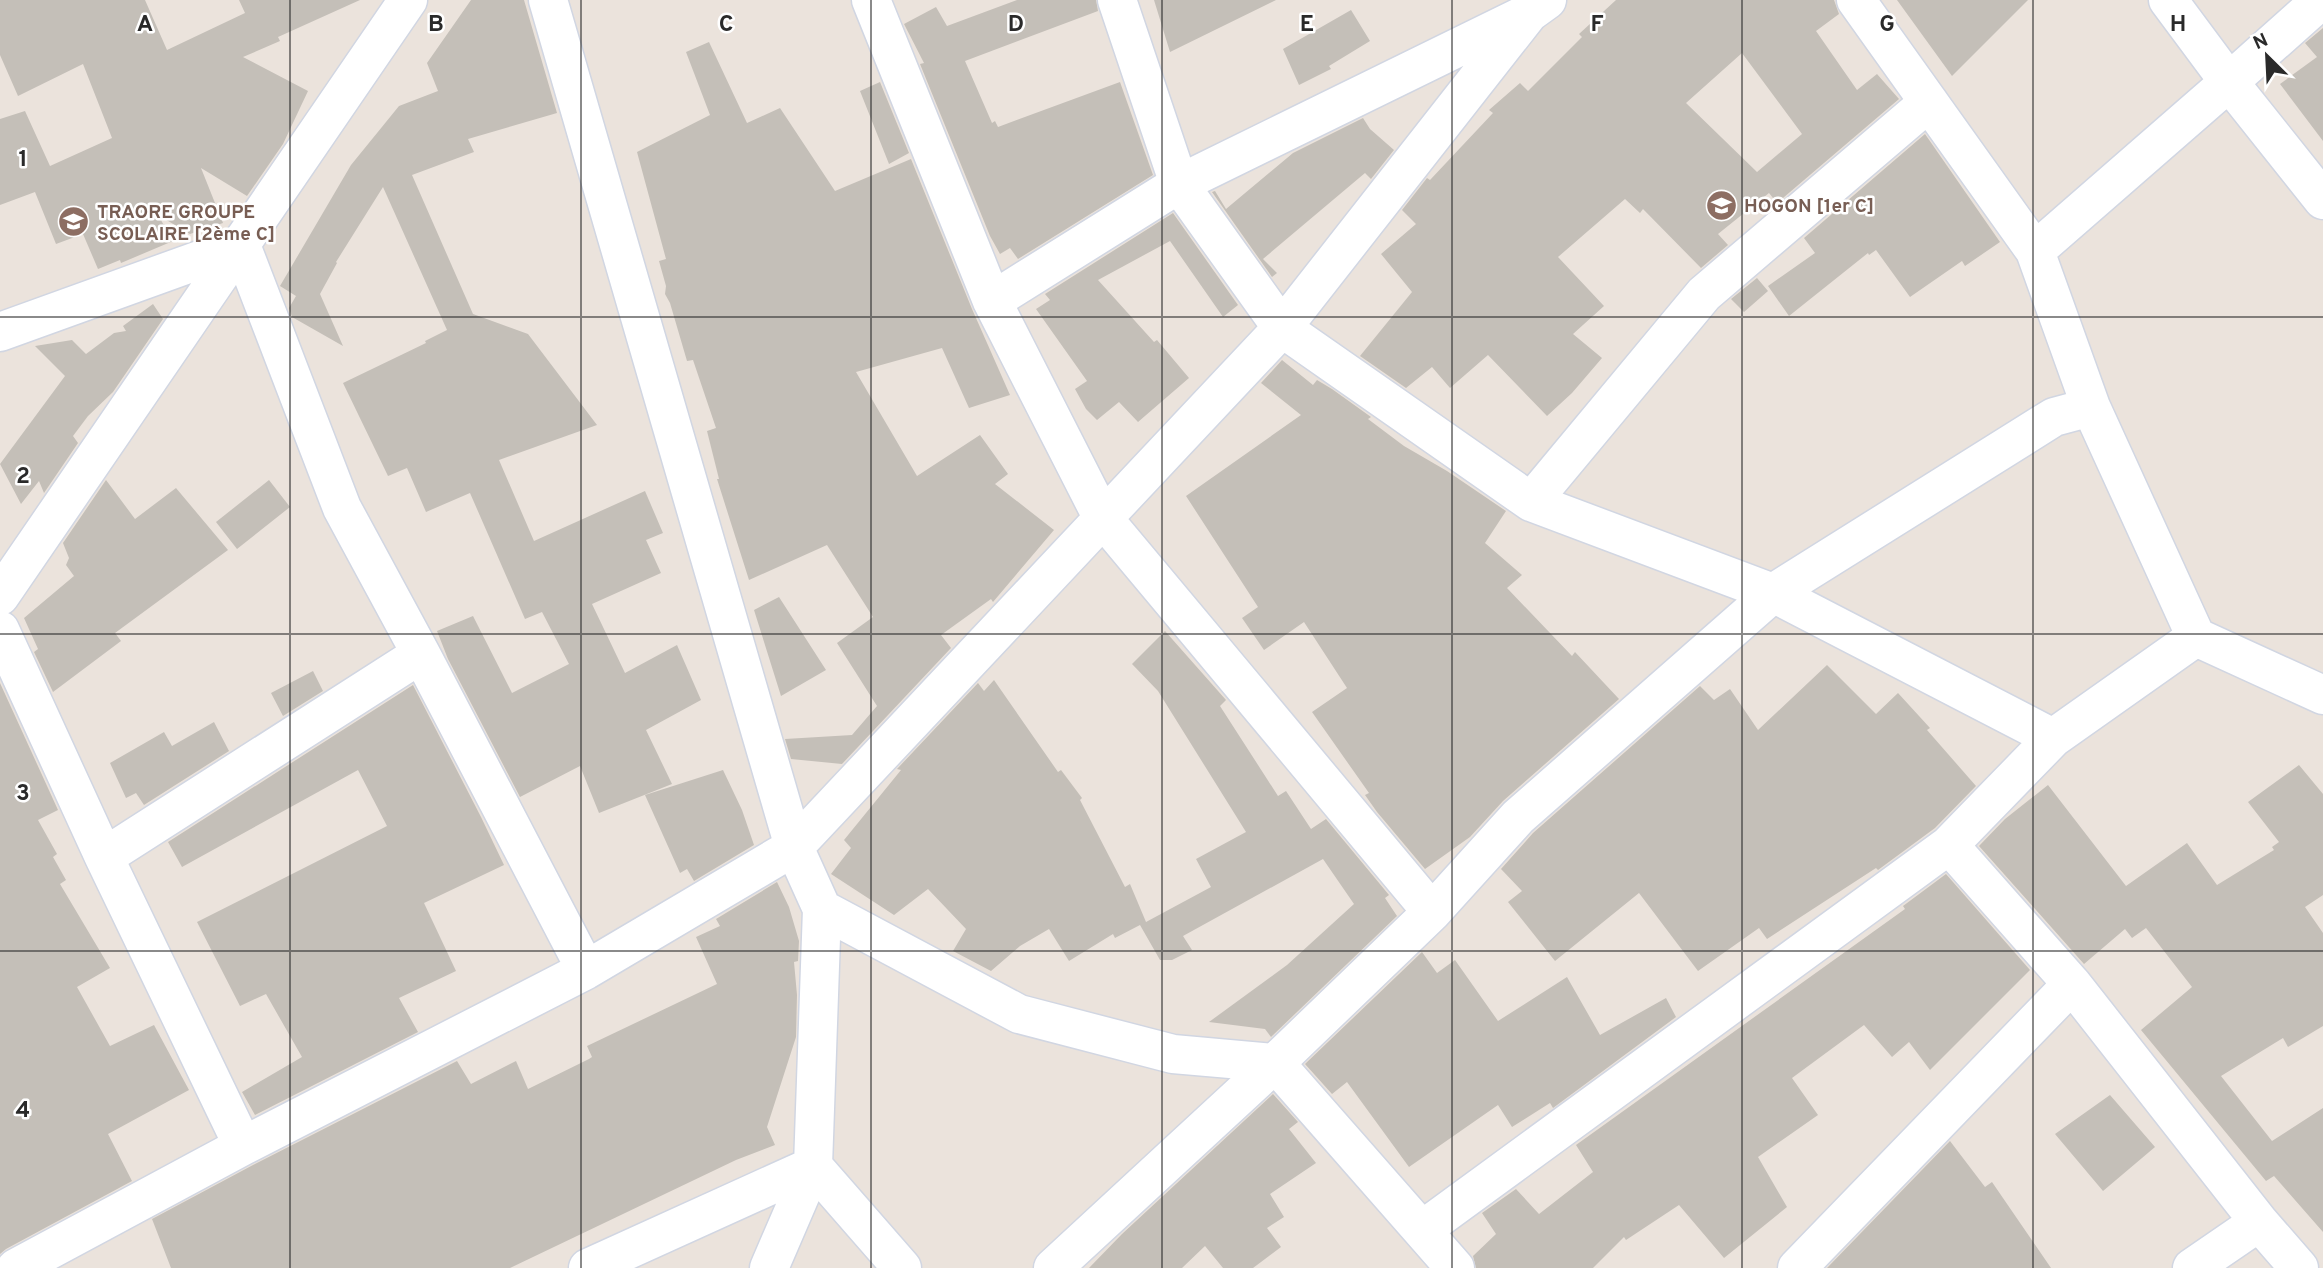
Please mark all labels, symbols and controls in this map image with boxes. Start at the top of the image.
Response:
text: A [137,11,153,40]
text: B [428,11,444,40]
text: C [719,11,733,40]
text: D [1008,11,1024,40]
text: E [1300,11,1314,40]
text: F [1590,11,1604,40]
text: G [1879,11,1895,40]
text: H [2170,11,2186,40]
north arrow [2232,21,2302,91]
text: N [2250,29,2272,56]
text: 1 [18,146,28,175]
school or university icon: HOGON [1er C] [1704,188,1738,222]
place label: HOGON [1er C] [1744,195,1874,219]
place label: TRAORE GROUPE SCOLAIRE [2ème C] [97,201,275,247]
school or university icon: TRAORE GROUPE SCOLAIRE [2ème C] [57,205,91,239]
text: 2 [16,463,30,492]
text: 3 [16,780,30,809]
text: 4 [16,1097,30,1126]

